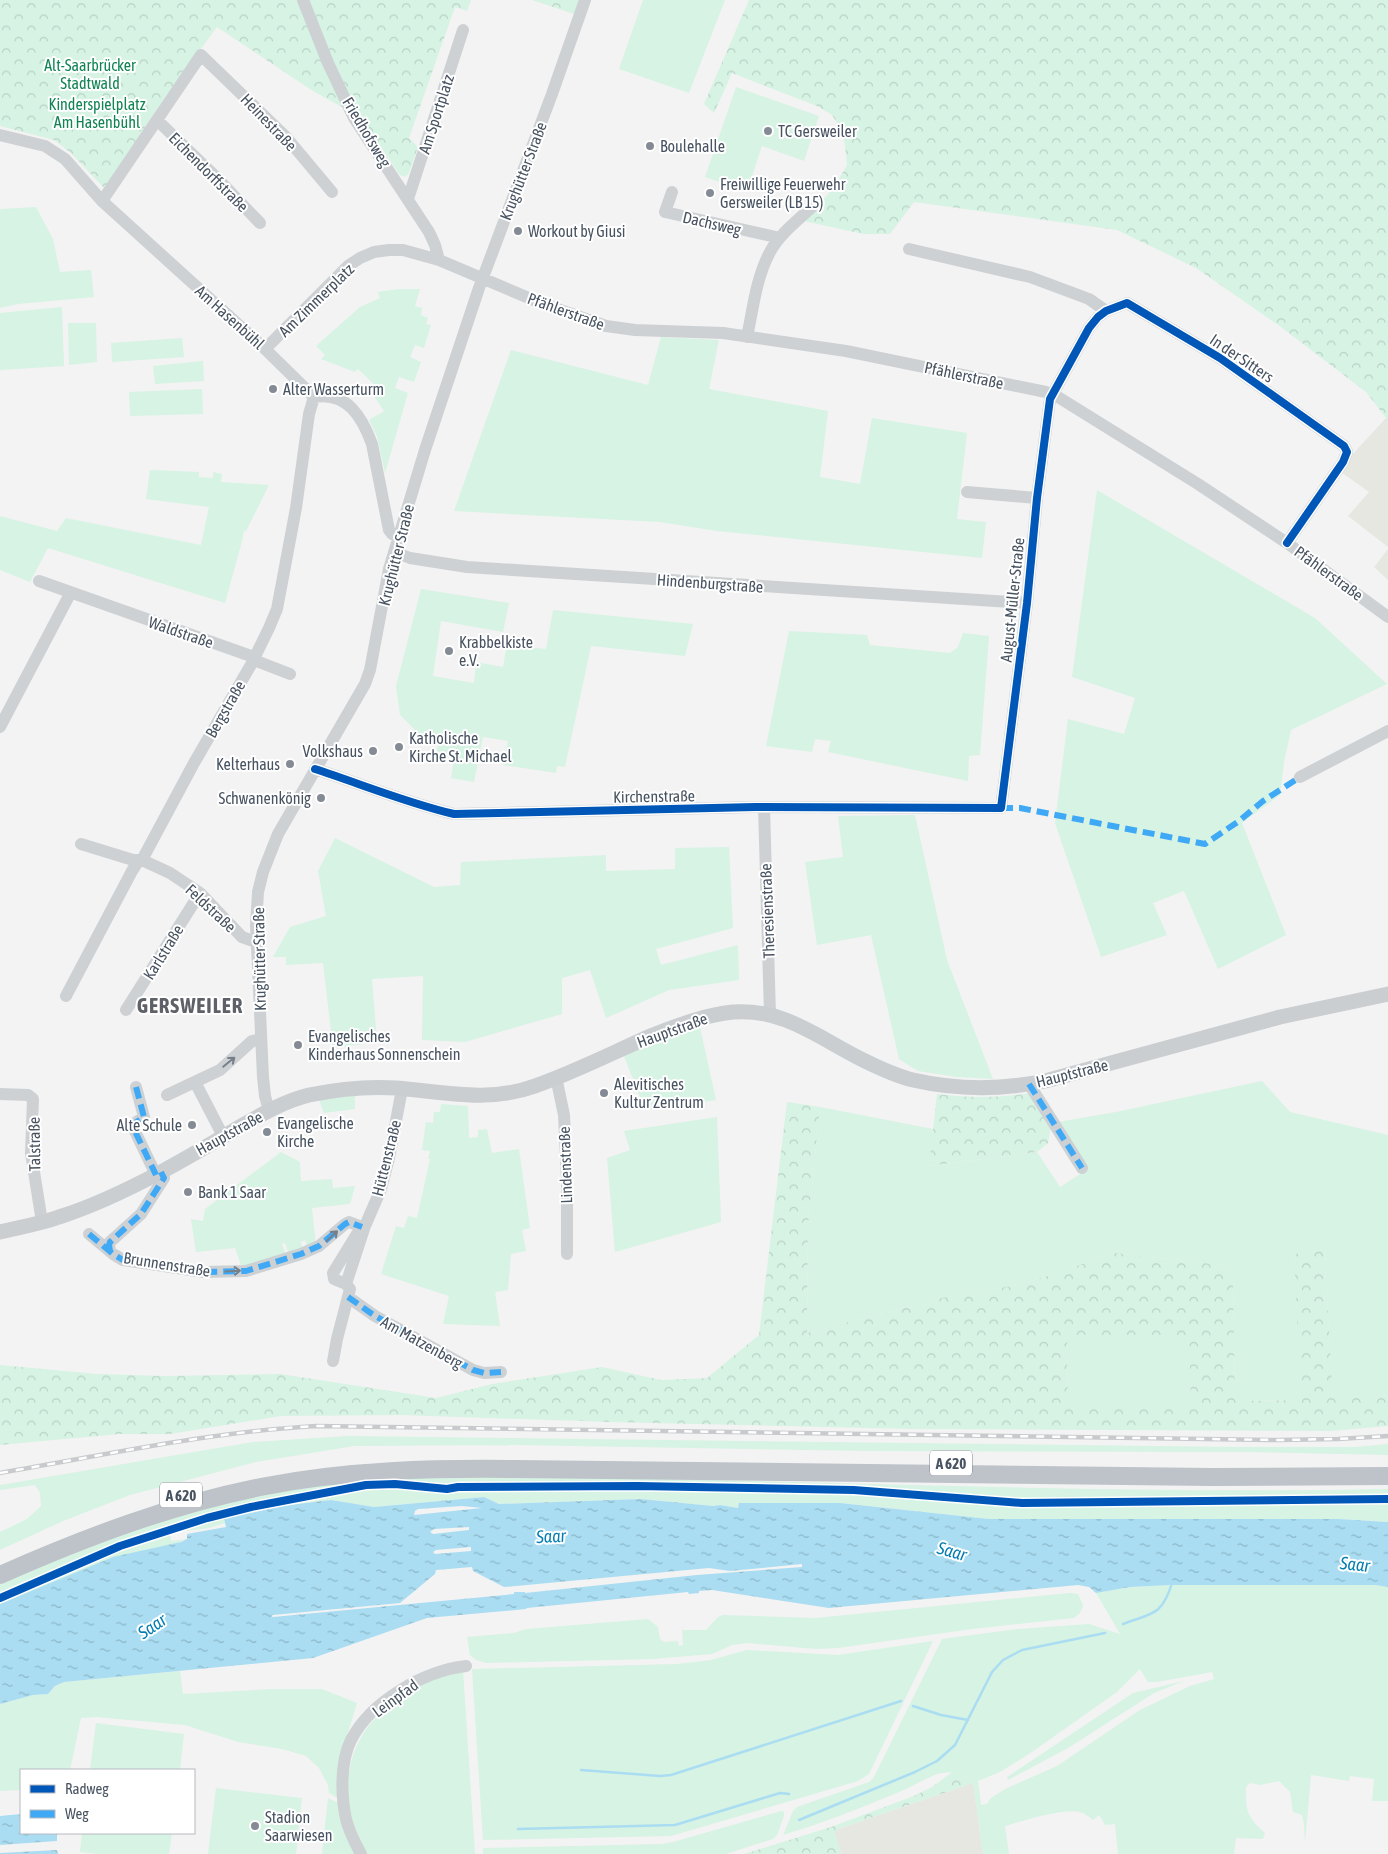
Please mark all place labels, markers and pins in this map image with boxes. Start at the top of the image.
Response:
place label: TC Gersweiler [778,122,857,140]
marker: TC Gersweiler [762,125,774,137]
place label: Boulehalle [660,137,725,155]
marker: Boulehalle [644,140,656,152]
place label: Freiwillige Feuerwehr Gersweiler (LB 15) [720,175,846,212]
marker: Freiwillige Feuerwehr Gersweiler (LB 15) [704,187,716,199]
place label: Workout by Giusi [528,222,626,241]
marker: Workout by Giusi [512,225,524,237]
place label: Alter Wasserturm [283,380,384,398]
marker: Alter Wasserturm [267,383,279,395]
place label: Krabbelkiste e.V. [459,633,533,669]
marker: Krabbelkiste e.V. [443,645,455,657]
place label: Katholische Kirche St. Michael [409,729,513,765]
marker: Katholische Kirche St. Michael [393,741,405,753]
place label: Volkshaus [303,742,363,760]
marker: Volkshaus [367,745,379,757]
place label: Kelterhaus [216,755,280,773]
marker: Kelterhaus [284,758,296,770]
place label: Schwanenkönig [218,789,311,808]
marker: Schwanenkönig [315,792,327,804]
place label: Evangelisches Kinderhaus Sonnenschein [308,1027,460,1063]
marker: Evangelisches Kinderhaus Sonnenschein [292,1039,304,1051]
place label: Alevitisches Kultur Zentrum [614,1075,704,1111]
marker: Alevitisches Kultur Zentrum [598,1087,610,1099]
place label: Evangelische Kirche [277,1114,354,1150]
place label: Alte Schule [117,1116,182,1134]
marker: Alte Schule [186,1119,198,1131]
marker: Evangelische Kirche [261,1126,273,1138]
place label: Bank 1 Saar [198,1183,266,1201]
marker: Bank 1 Saar [182,1186,194,1198]
place label: Stadion Saarwiesen [265,1808,333,1844]
marker: Stadion Saarwiesen [249,1820,261,1832]

